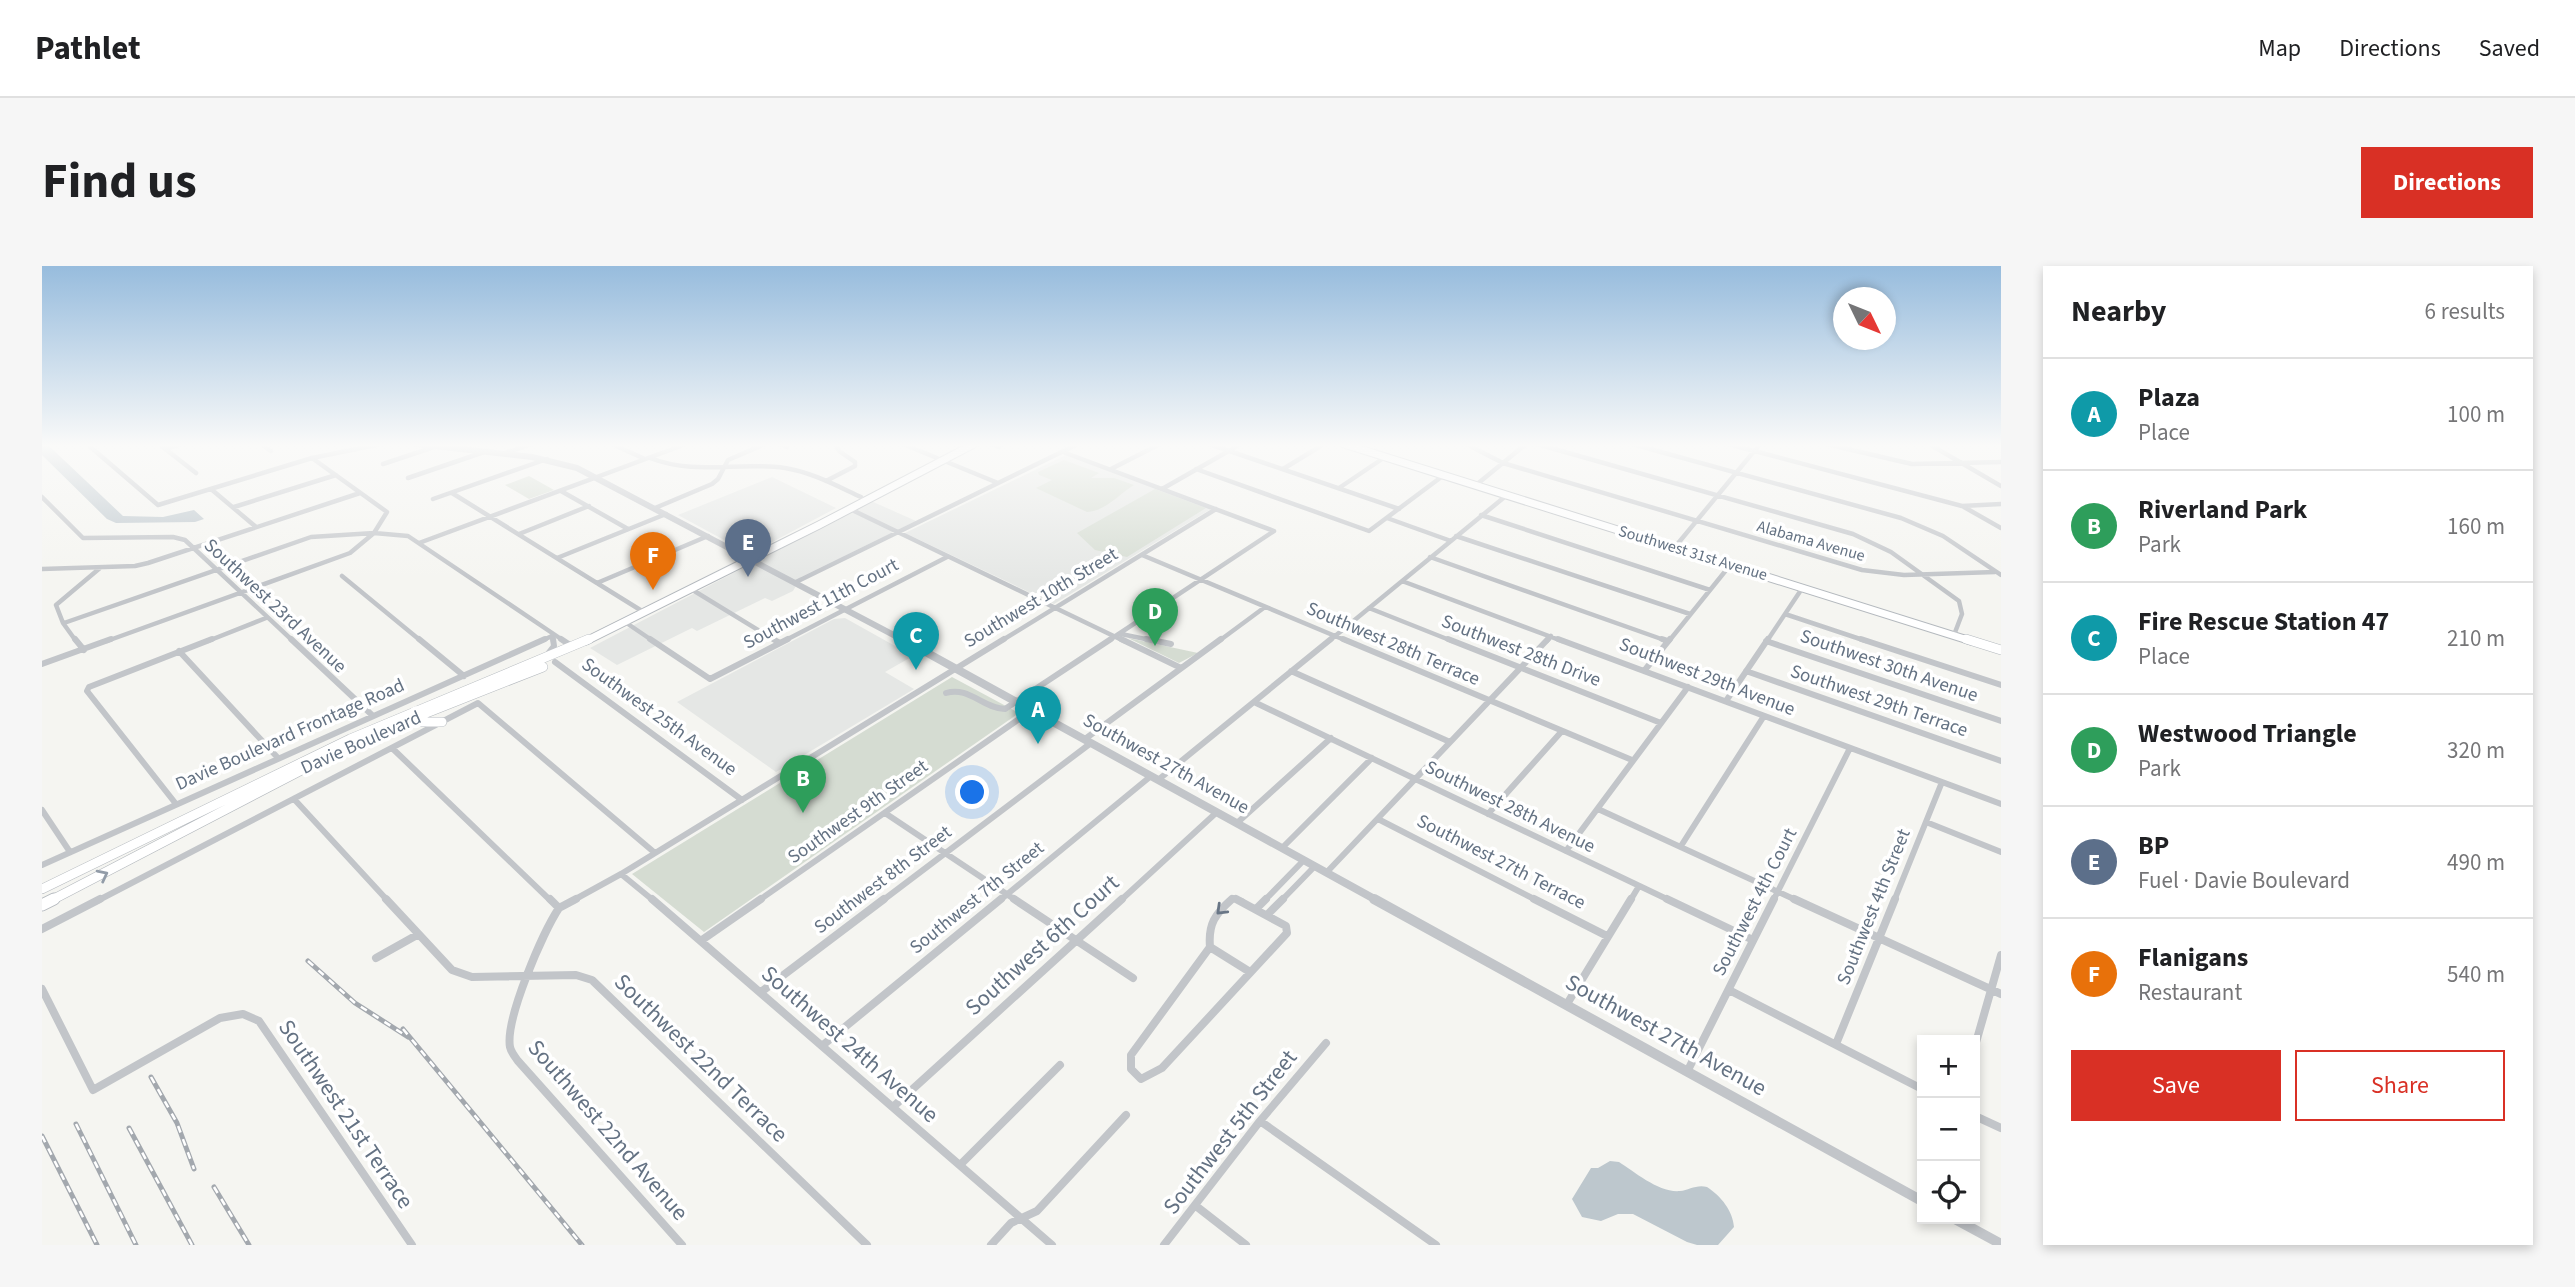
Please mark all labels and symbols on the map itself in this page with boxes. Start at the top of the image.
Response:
north arrow [1833,287,1896,350]
street label: Alabama Avenue [1754,515,1868,567]
pin: E [725,519,771,577]
street label: Southwest 31st Avenue [1616,520,1770,586]
pin: F [630,532,676,590]
street label: Southwest 23rd Avenue [198,533,352,679]
street label: Southwest 10th Street [959,541,1124,655]
street label: Southwest 11th Court [739,551,904,656]
pin: D [1132,588,1178,646]
street label: Southwest 28th Terrace [1302,595,1484,693]
street label: Southwest 28th Drive [1437,608,1605,694]
pin: C [893,612,939,670]
street label: Southwest 30th Avenue [1797,623,1981,709]
street label: Southwest 29th Avenue [1615,631,1799,723]
street label: Southwest 25th Avenue [576,651,742,783]
street label: Southwest 29th Terrace [1787,658,1971,744]
street label: Davie Boulevard Frontage Road [172,674,408,796]
pin: A [1015,686,1061,744]
street label: Davie Boulevard [297,706,425,780]
street label: Southwest 27th Avenue [1078,707,1254,821]
street label: Southwest 9th Street [782,753,934,871]
street label: Southwest 28th Avenue [1420,754,1600,860]
pin: B [780,755,826,813]
your location [955,775,989,809]
street label: Southwest 27th Terrace [1412,808,1590,916]
street label: Southwest 8th Street [809,819,958,941]
street label: Southwest 4th Court [1706,823,1804,981]
street label: Southwest 4th Street [1830,824,1918,989]
street label: Southwest 7th Street [904,835,1050,961]
street label: Southwest 6th Court [958,867,1126,1023]
one-way arrow [96,869,108,883]
one-way arrow [1216,901,1229,914]
street label: Southwest 24th Avenue [754,958,946,1130]
street label: Southwest 22nd Terrace [607,966,795,1150]
street label: Southwest 27th Avenue [1559,966,1773,1104]
street label: Southwest 21st Terrace [270,1013,422,1215]
street label: Southwest 22nd Avenue [520,1032,696,1228]
street label: Southwest 5th Street [1155,1043,1305,1221]

